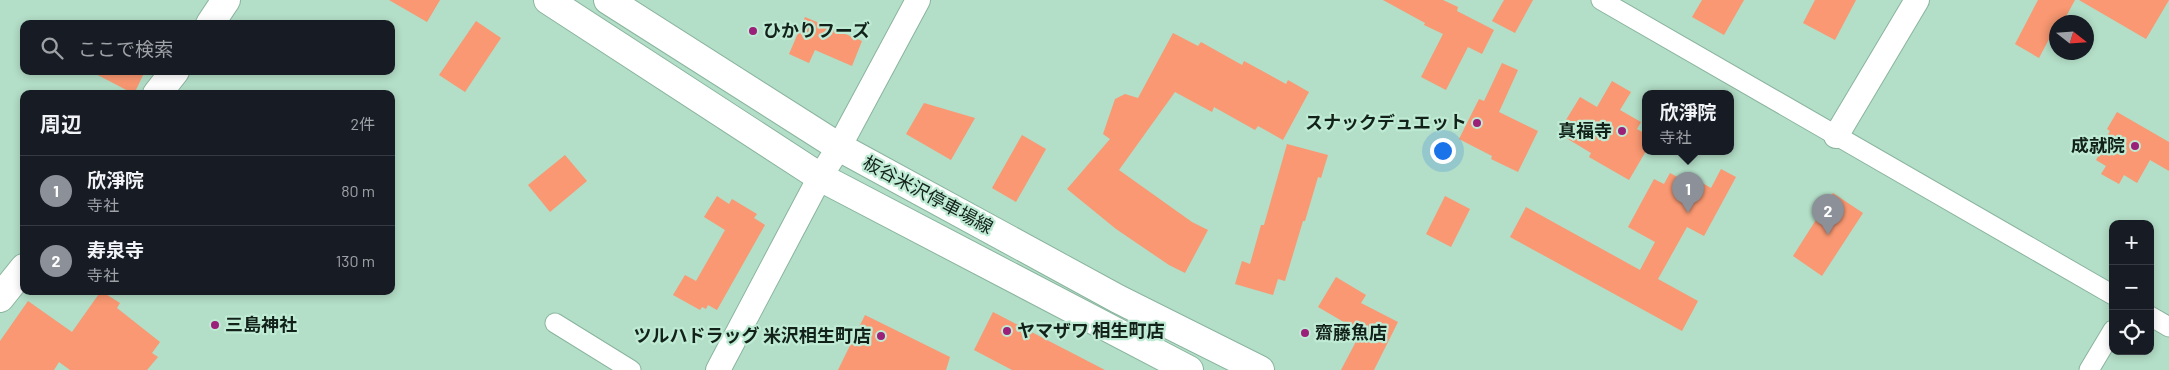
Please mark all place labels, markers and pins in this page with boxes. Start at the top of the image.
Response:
place label: ひかりフーズ [763,19,870,41]
marker: ひかりフーズ [747,25,759,37]
place label: スナックデュエット [1305,111,1467,133]
marker: スナックデュエット [1471,117,1483,129]
place label: 真福寺 [1558,119,1612,141]
marker: 真福寺 [1616,125,1628,137]
place label: 成就院 [2071,134,2125,156]
marker: 成就院 [2129,140,2141,152]
pin: 1 [1672,172,1704,213]
pin: 2 [1812,194,1844,235]
place label: 三島神社 [225,313,297,335]
marker: 三島神社 [209,319,221,331]
place label: ヤマザワ 相生町店 [1017,319,1165,341]
place label: 齋藤魚店 [1315,321,1387,343]
place label: ツルハドラッグ 米沢相生町店 [633,324,871,346]
marker: ヤマザワ 相生町店 [1001,325,1013,337]
marker: 齋藤魚店 [1299,327,1311,339]
marker: ツルハドラッグ 米沢相生町店 [875,330,887,342]

